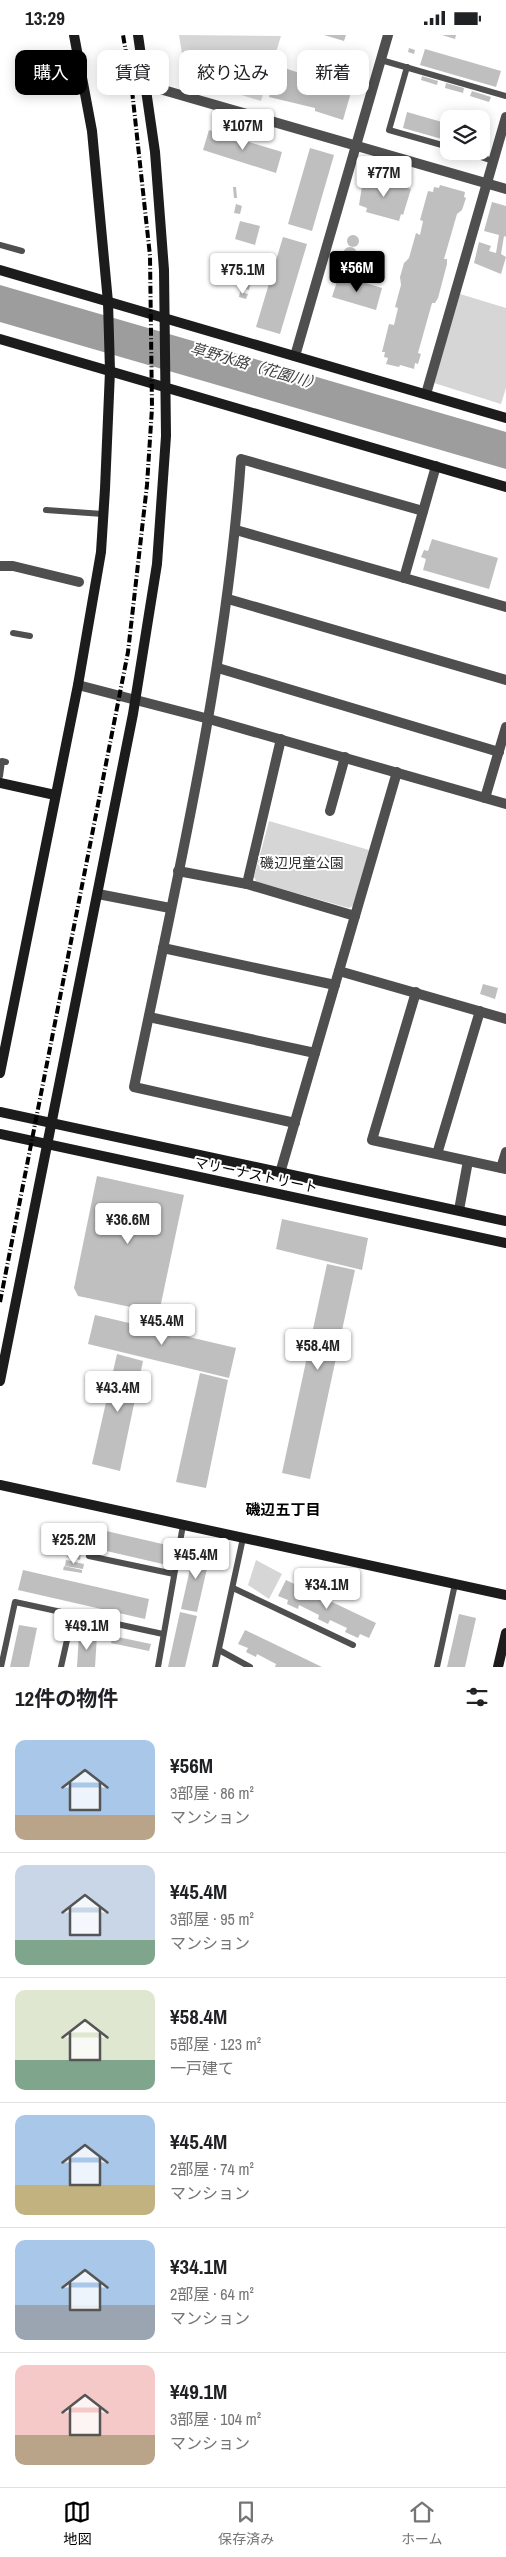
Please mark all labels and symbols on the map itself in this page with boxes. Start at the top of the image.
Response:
pin: ¥107M [208,109,278,151]
pin: ¥77M [354,155,414,198]
pin: ¥56M [327,251,387,293]
pin: ¥75.1M [202,253,284,295]
water label: 草野水路（花園川） [188,337,324,395]
park label: 磯辺児童公園 [260,854,344,872]
street label: マリーナストリート [193,1153,319,1197]
pin: ¥36.6M [87,1203,169,1245]
pin: ¥45.4M [121,1303,203,1346]
pin: ¥58.4M [277,1329,359,1371]
pin: ¥43.4M [77,1371,159,1413]
district label: 磯辺五丁目 [245,1499,321,1520]
pin: ¥25.2M [33,1523,115,1565]
pin: ¥45.4M [155,1537,237,1580]
pin: ¥34.1M [286,1567,368,1610]
pin: ¥49.1M [46,1609,128,1651]

